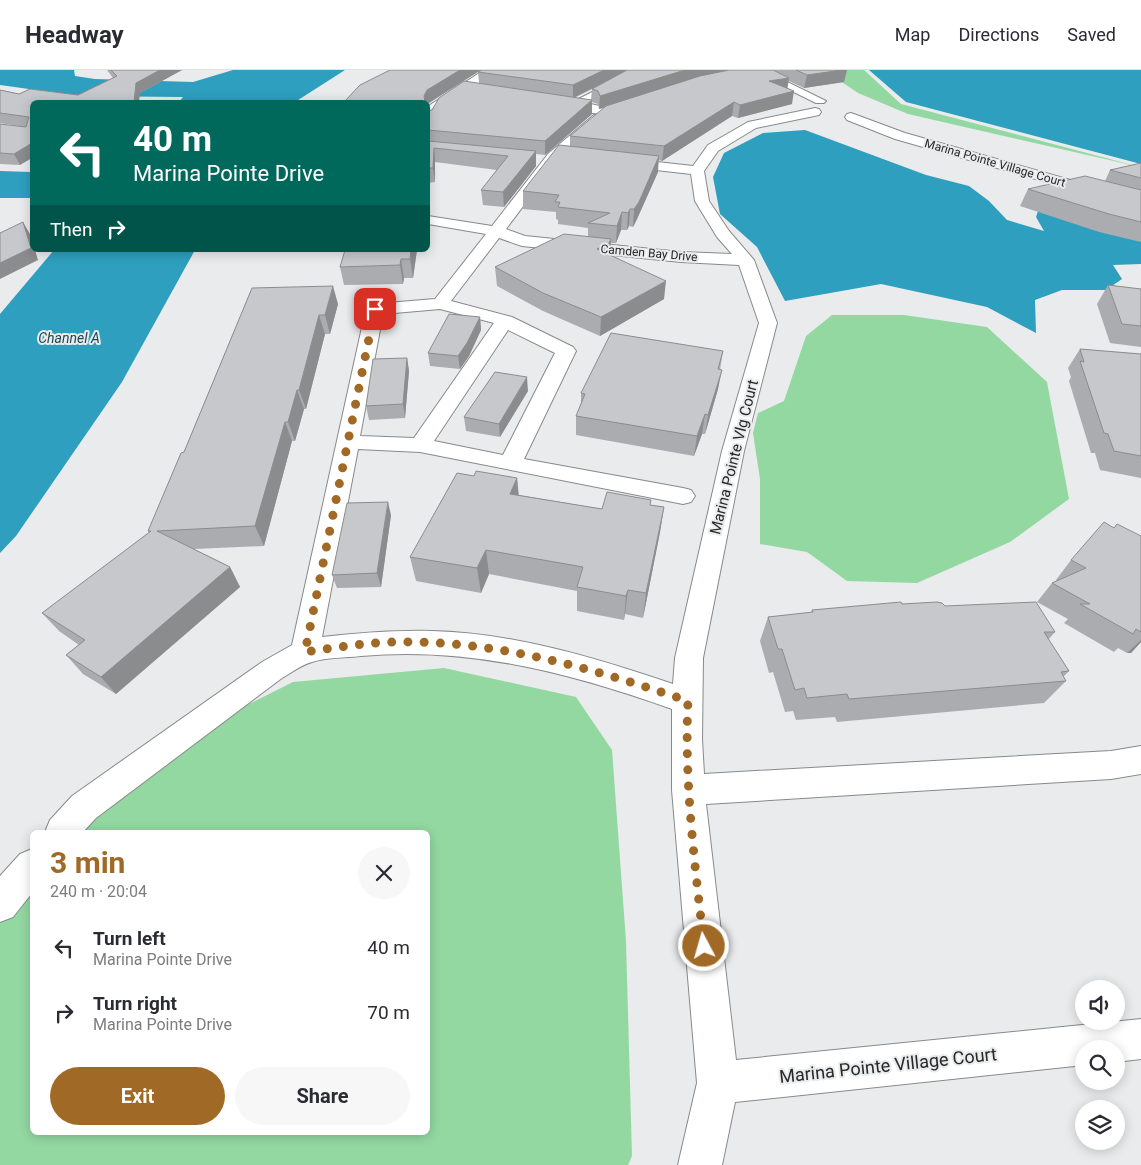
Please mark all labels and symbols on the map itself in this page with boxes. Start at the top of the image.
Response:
street label: Marina Pointe Village Court [923,136,1067,190]
street label: Camden Bay Drive [600,242,698,264]
pin [354,288,396,330]
water label: Channel A [38,330,100,346]
street label: Marina Pointe Vlg Court [706,378,762,536]
position arrow [677,919,729,971]
street label: Marina Pointe Village Court [778,1043,998,1087]

